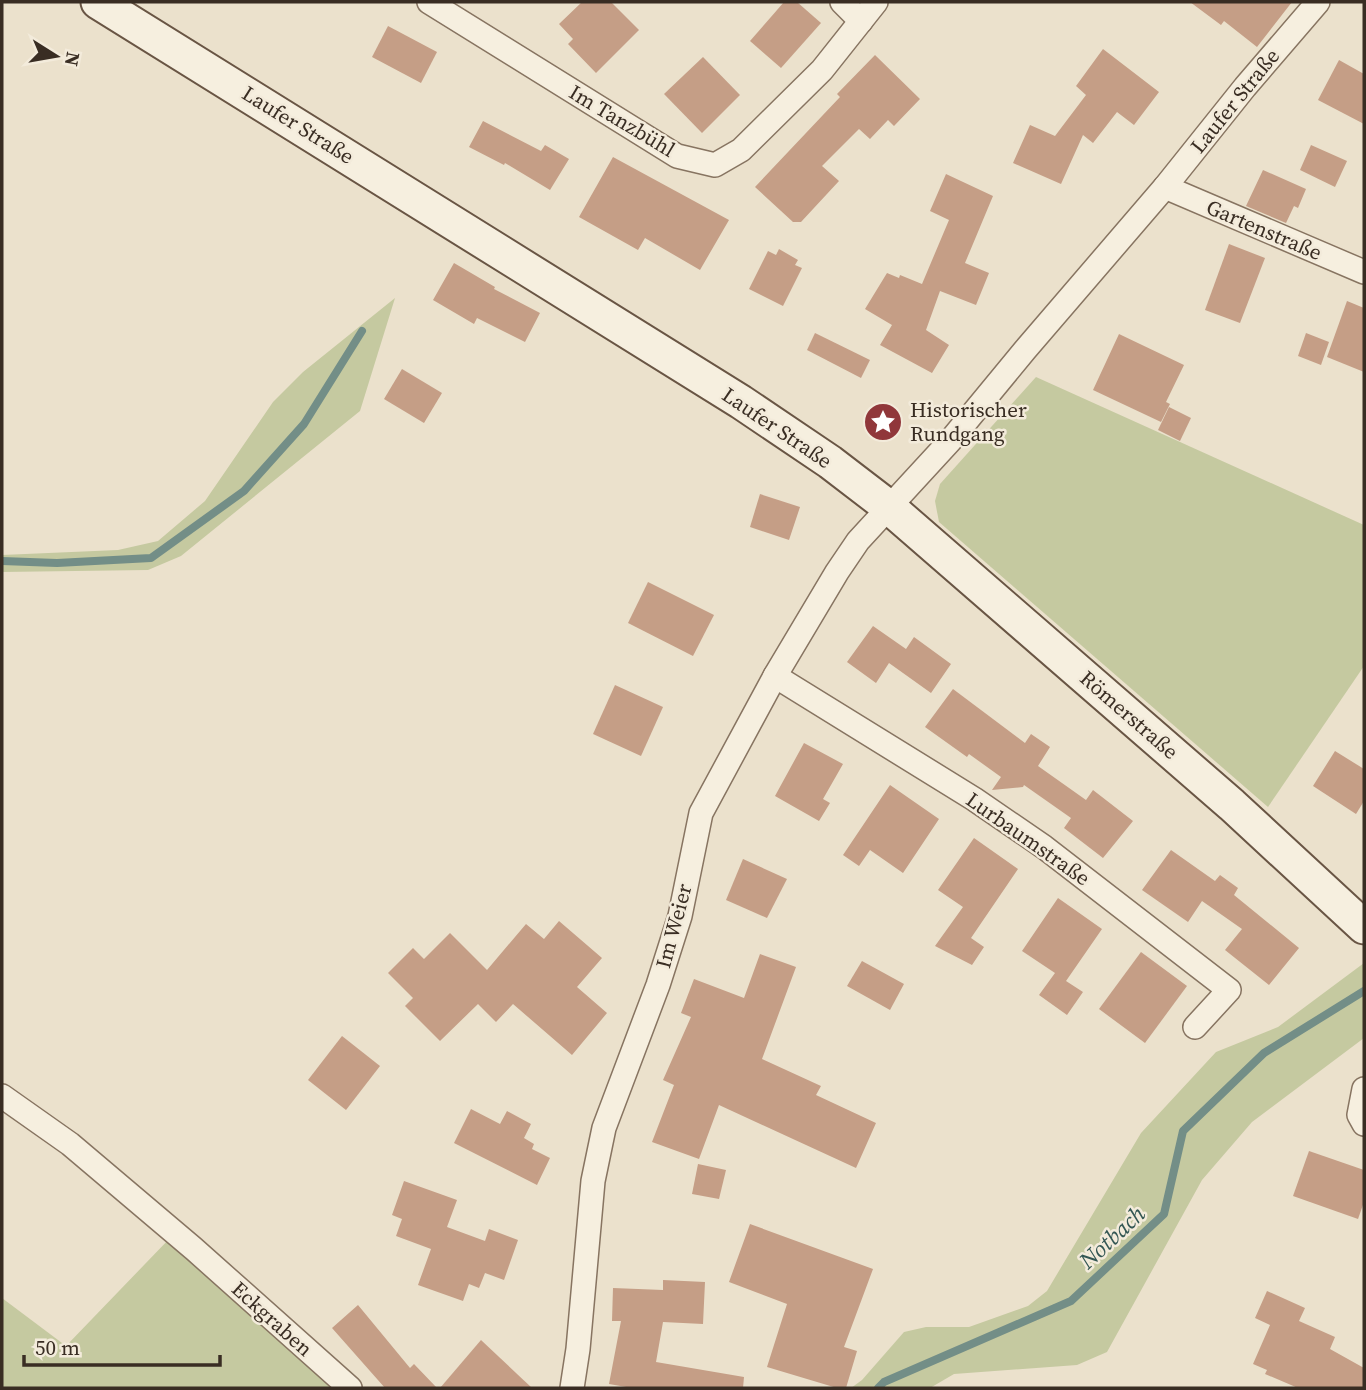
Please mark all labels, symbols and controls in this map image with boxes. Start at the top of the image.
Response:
north arrow [21,21,91,91]
street label: Laufer Straße [1183,42,1286,159]
text: N [59,50,87,69]
street label: Im Tanzbühl [564,78,681,164]
street label: Laufer Straße [237,79,360,170]
street label: Gartenstraße [1202,192,1326,267]
street label: Laufer Straße [717,380,838,475]
place label: Historischer Rundgang [910,395,1027,448]
place icon: Historischer Rundgang [862,401,904,443]
street label: Römerstraße [1074,664,1185,765]
street label: Lurbaumstraße [960,785,1096,892]
street label: Im Weier [648,880,699,971]
water label: Notbach [1071,1198,1152,1277]
street label: Eckgraben [225,1274,319,1363]
scale bar [24,1324,220,1368]
text: 50 m [35,1333,80,1362]

